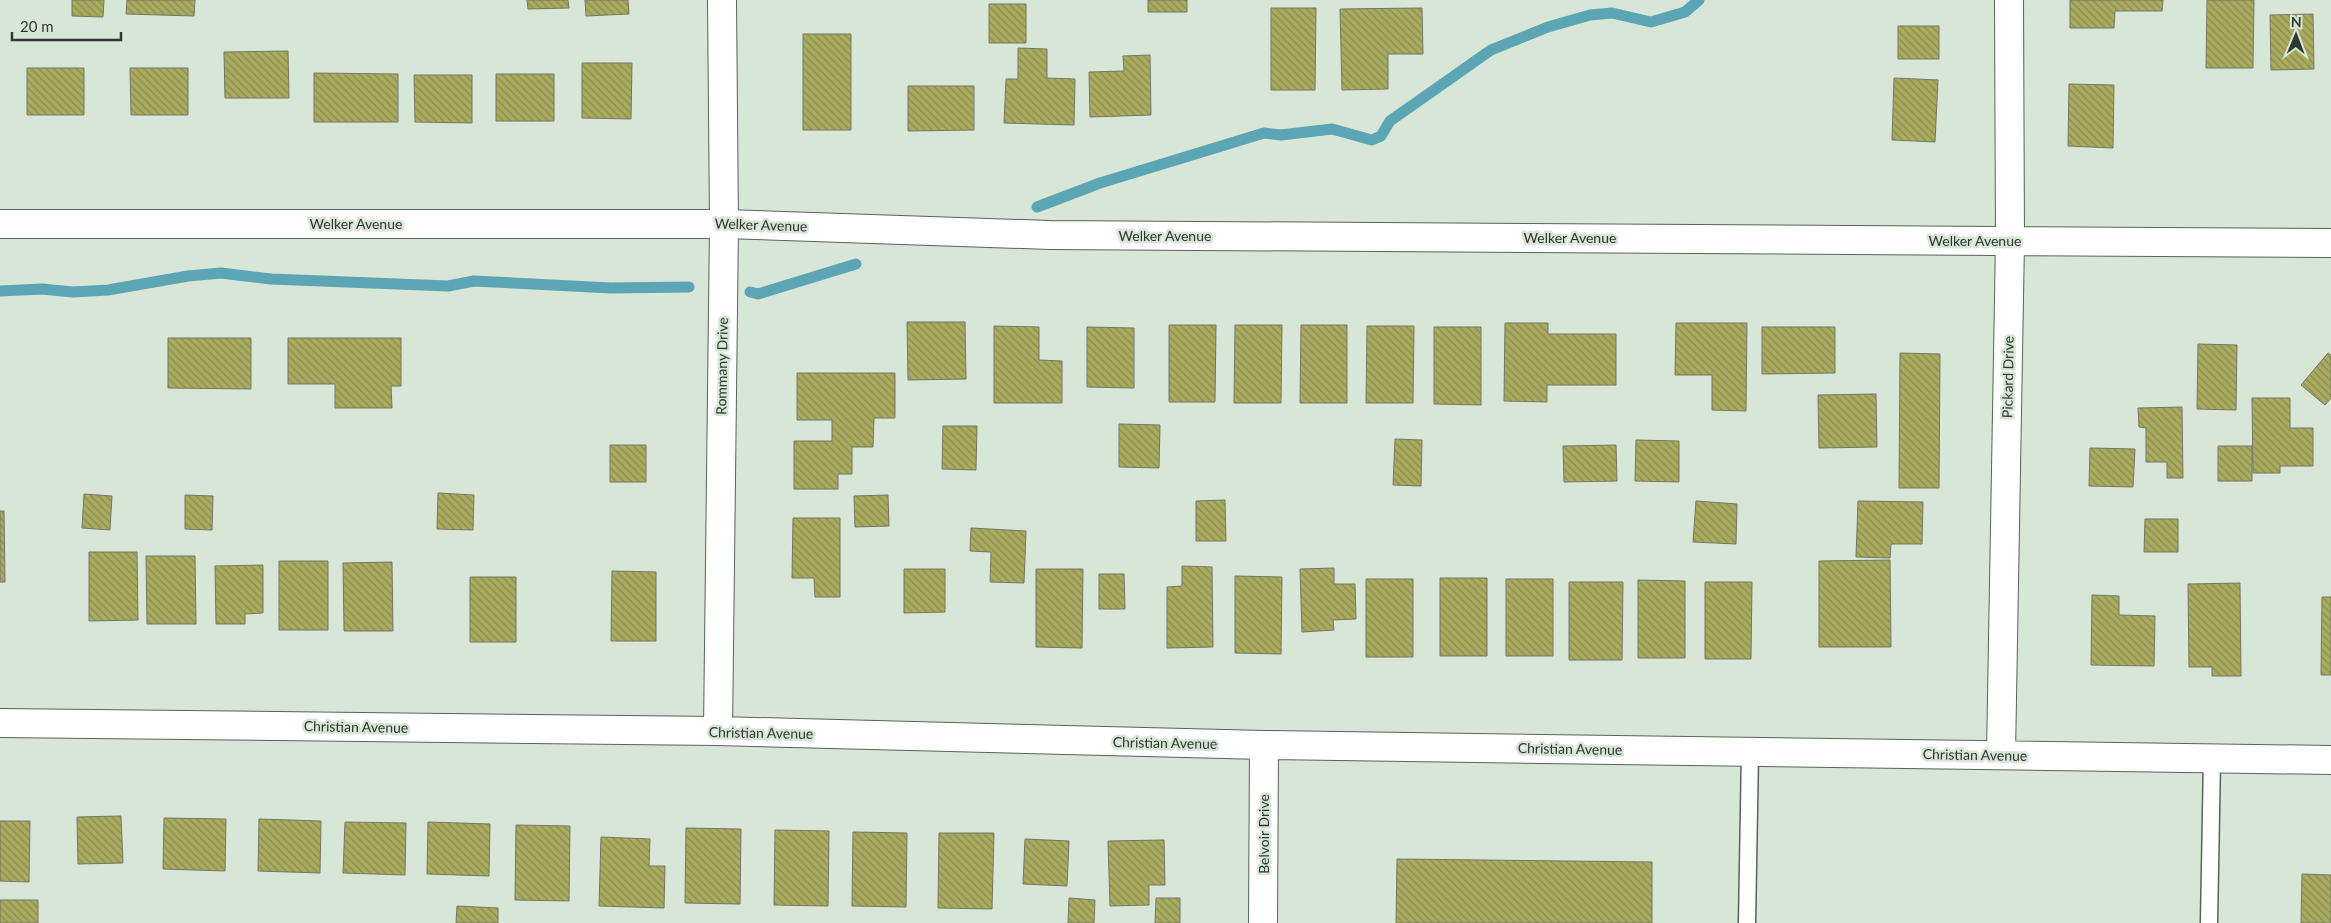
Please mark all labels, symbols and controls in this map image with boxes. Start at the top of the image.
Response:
scale bar [12,10,121,42]
north arrow [2271,10,2321,60]
text: N [2291,13,2302,30]
text: 20 m [20,17,54,35]
street label: Welker Avenue [714,214,808,235]
street label: Welker Avenue [310,215,402,232]
street label: Welker Avenue [1119,227,1211,244]
street label: Welker Avenue [1524,229,1616,246]
street label: Welker Avenue [1929,232,2021,249]
street label: Rommany Drive [712,317,731,415]
street label: Pickard Drive [1998,336,2017,418]
street label: Christian Avenue [304,717,408,736]
street label: Christian Avenue [709,723,813,742]
street label: Christian Avenue [1113,733,1217,752]
street label: Christian Avenue [1518,739,1622,758]
street label: Christian Avenue [1923,745,2027,764]
street label: Belvoir Drive [1255,794,1272,874]

